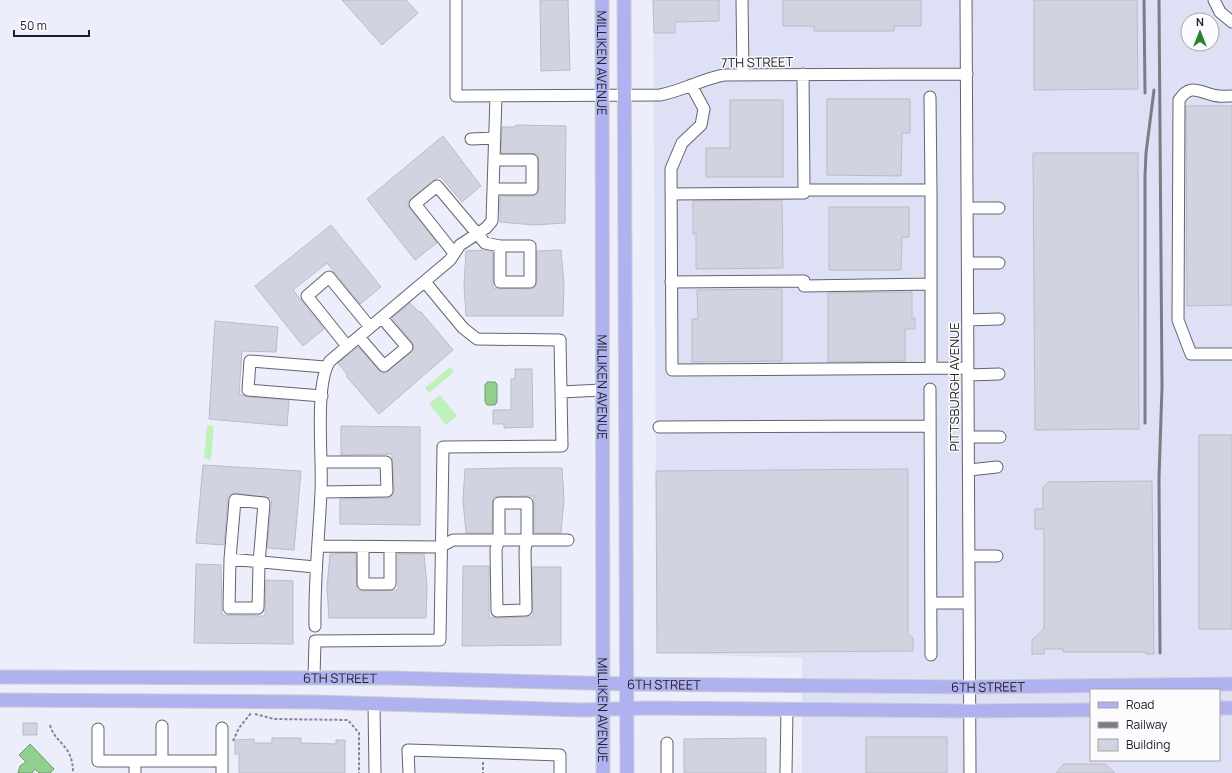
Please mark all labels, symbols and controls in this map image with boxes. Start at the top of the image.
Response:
street label: MILLIKEN AVENUE [593,10,611,116]
scale bar [14,12,89,38]
north arrow [1180,12,1220,52]
text: N [1196,14,1204,29]
text: 50 m [20,17,47,34]
street label: 7TH STREET [721,52,794,72]
street label: PITTSBURGH AVENUE [945,322,963,452]
street label: MILLIKEN AVENUE [593,334,612,440]
street label: MILLIKEN AVENUE [594,657,612,763]
street label: 6TH STREET [303,669,377,687]
street label: 6TH STREET [627,675,701,694]
street label: 6TH STREET [951,677,1025,696]
legend [1090,689,1220,761]
text: Road [1126,696,1154,713]
text: Railway [1126,716,1168,733]
text: Building [1126,736,1170,753]

